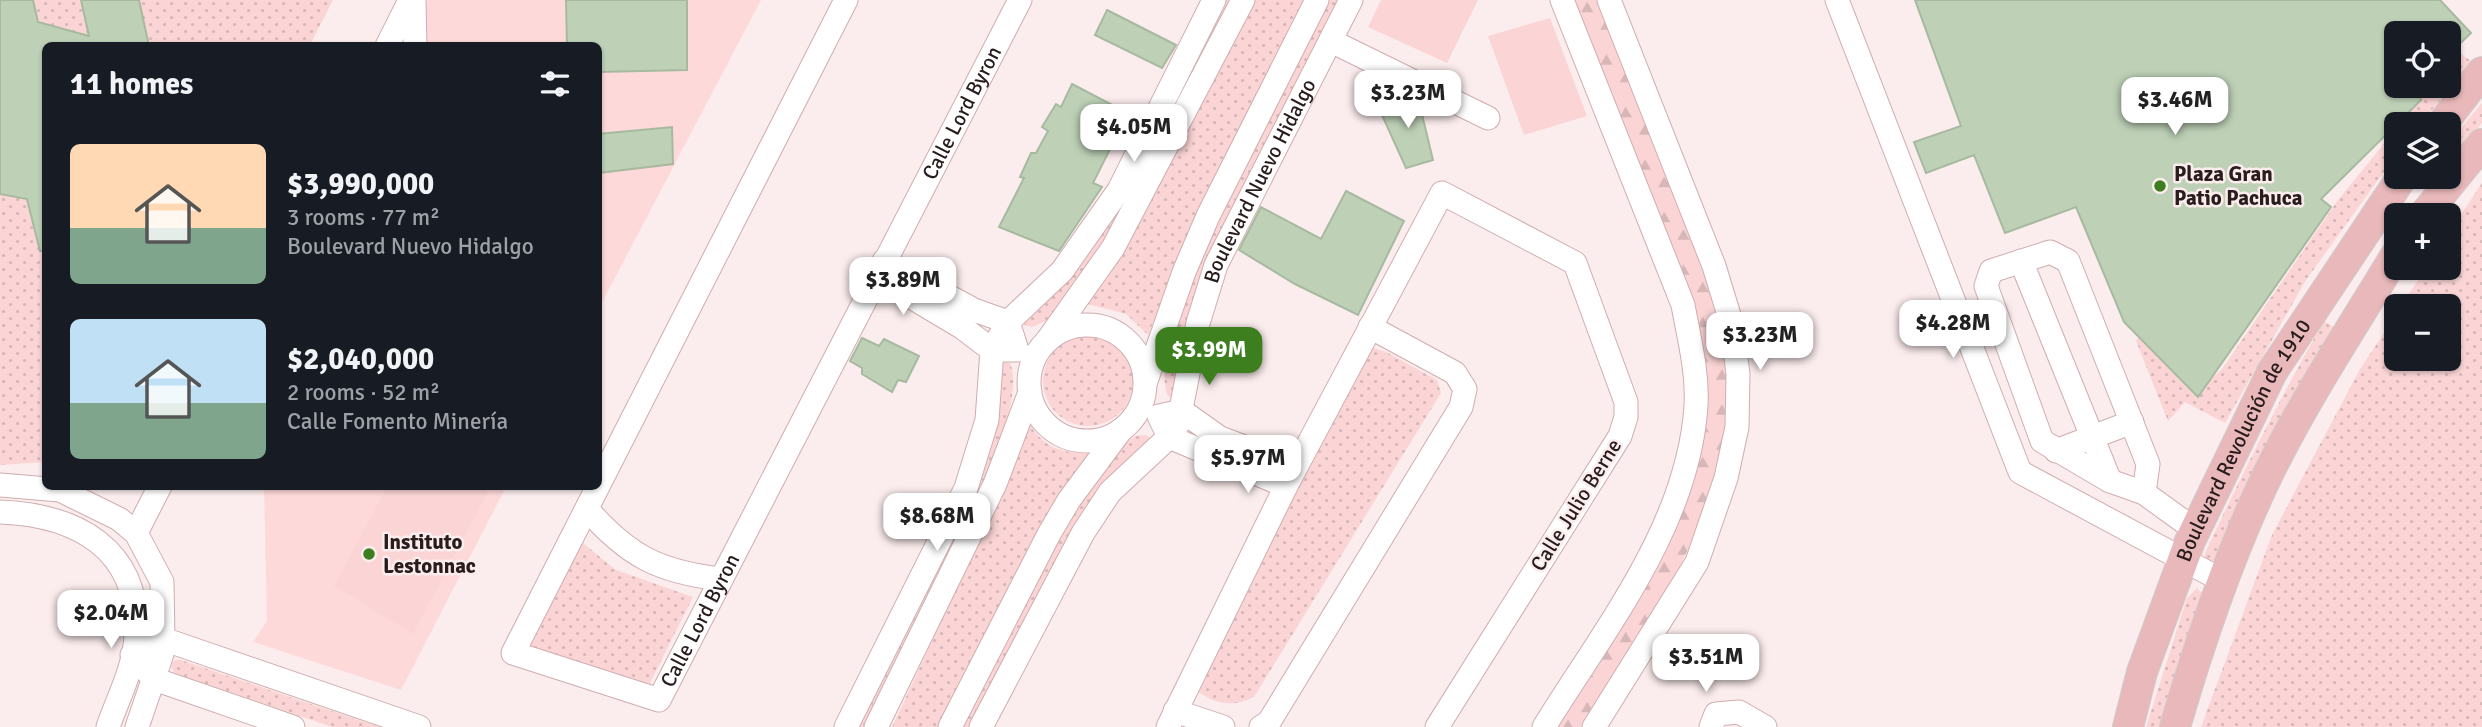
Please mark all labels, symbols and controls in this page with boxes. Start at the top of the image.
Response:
map controls [2384,21,2461,371]
button: locate [2384,21,2461,98]
street label: Calle Lord Byron [917,42,1007,184]
icon: filters [536,65,574,103]
text: 11 homes [70,66,193,103]
pin: $3.23M [1351,71,1465,130]
street label: Boulevard Nuevo Hidalgo [1198,74,1322,286]
text: $3.23M [1370,78,1446,107]
pin: $3.46M [2118,78,2232,137]
text: $3.46M [2137,85,2213,114]
pin: $4.05M [1077,104,1191,164]
text: $4.05M [1096,112,1172,141]
button: layers [2384,112,2461,189]
place label: Plaza Gran Patio Pachuca [2174,161,2303,211]
text: $3,990,000 [287,166,434,203]
icon: home [126,172,210,256]
marker: Plaza Gran Patio Pachuca [2152,178,2168,194]
text: 3 rooms · 77 m² [287,203,440,232]
button: + [2384,203,2461,280]
text: Boulevard Nuevo Hidalgo [287,232,534,261]
pin: $3.89M [846,258,960,317]
text: $3.89M [865,265,941,294]
button: − [2384,294,2461,371]
pin: $4.28M [1896,300,2010,360]
text: $4.28M [1915,308,1991,337]
pin: $3.23M [1703,312,1817,372]
street label: Boulevard Revolución de 1910 [2171,314,2316,565]
text: $3.23M [1722,320,1798,349]
pin: $3.99M [1152,328,1266,387]
text: $3.99M [1171,335,1247,364]
text: $2,040,000 [287,341,434,378]
icon: home [126,347,210,431]
text: 2 rooms · 52 m² [287,378,440,407]
text: Calle Fomento Minería [287,407,508,436]
street label: Calle Julio Berne [1525,434,1627,576]
pin: $5.97M [1191,435,1305,495]
text: $5.97M [1210,443,1286,472]
pin: $8.68M [880,494,994,553]
text: $8.68M [899,501,975,530]
place label: Instituto Lestonnac [383,529,476,579]
marker: Instituto Lestonnac [361,546,377,562]
street label: Calle Lord Byron [655,549,745,692]
pin: $2.04M [54,590,168,650]
text: $2.04M [73,598,149,627]
pin: $3.51M [1649,634,1763,694]
text: $3.51M [1668,642,1744,671]

